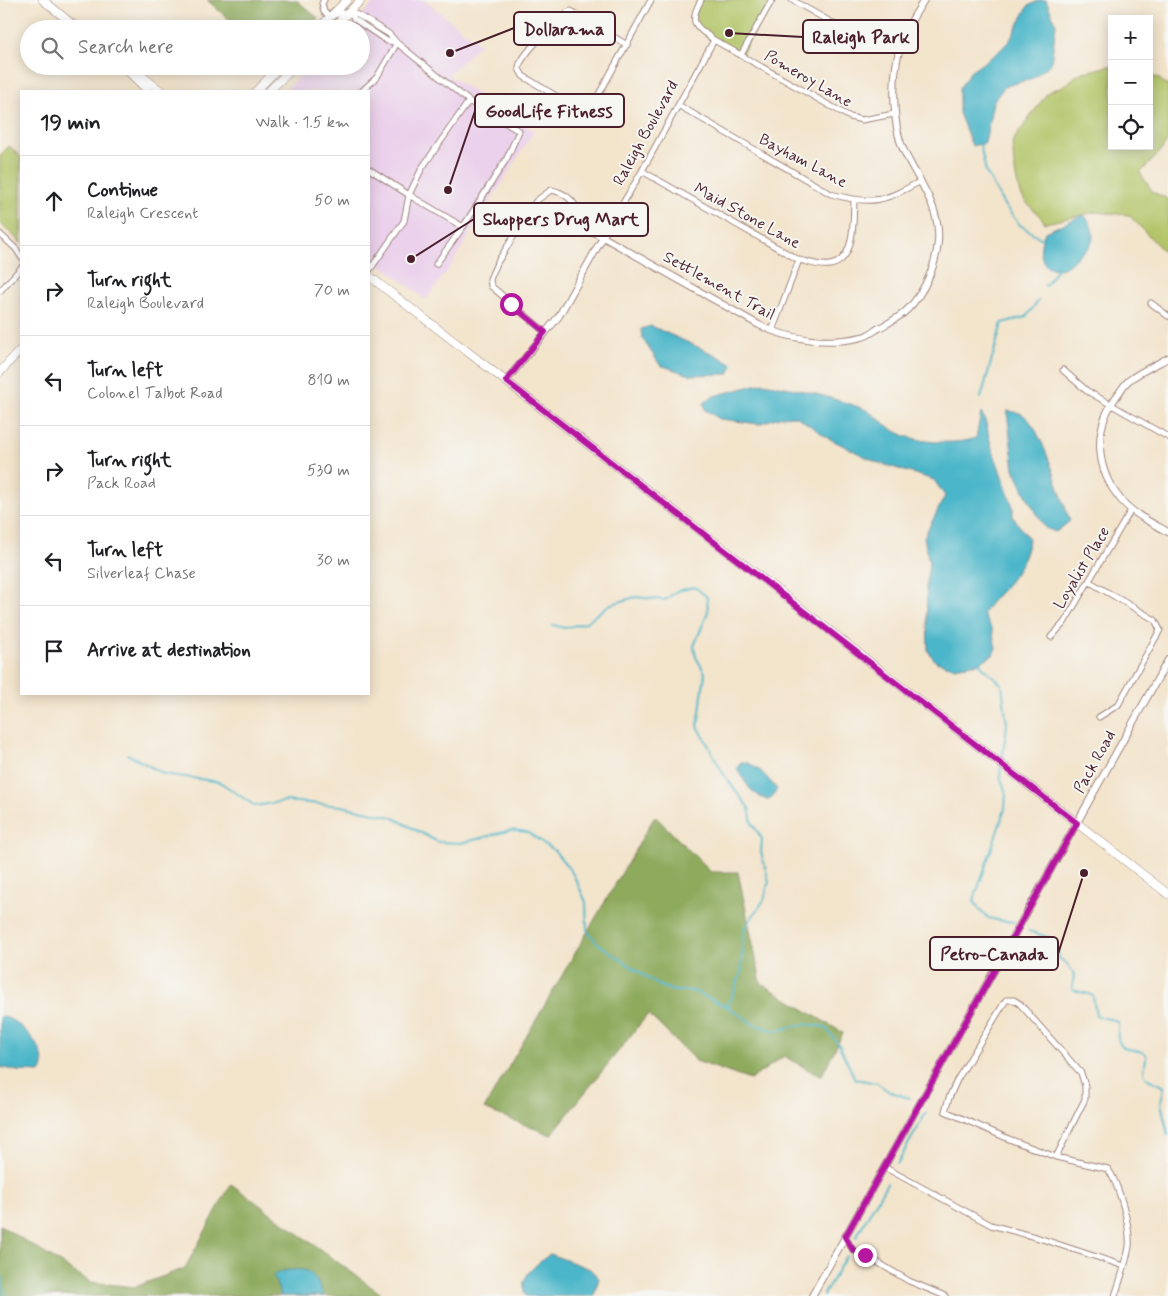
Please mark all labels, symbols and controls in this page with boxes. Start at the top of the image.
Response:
callout: Dollarama [514,12,615,45]
map controls [1108,15,1153,150]
button: + [1108,15,1153,60]
text: Dollarama [523,18,605,42]
search box [20,20,370,75]
callout: Raleigh Park [803,20,918,53]
text: Raleigh Park [812,26,911,50]
icon: search [38,34,66,62]
text: Search here [78,35,174,60]
street label: Pomeroy Lane [760,45,856,113]
button: − [1108,60,1153,105]
street label: Raleigh Boulevard [608,77,684,189]
callout: GoodLife Fitness [475,94,624,127]
text: GoodLife Fitness [485,100,613,124]
button: locate [1108,105,1153,150]
text: 19 min [40,109,101,137]
text: Walk · 1.5 km [255,112,350,133]
street label: Bayham Lane [755,129,851,193]
text: Continue [87,178,158,203]
street label: Maid Stone Lane [690,178,804,254]
icon: ahead [40,187,68,215]
text: 50 m [314,190,350,211]
text: Raleigh Crescent [87,203,198,224]
callout: Shoppers Drug Mart [474,203,648,236]
text: Shoppers Drug Mart [483,208,640,232]
street label: Settlement Trail [659,247,779,325]
text: Turn right [87,268,171,293]
icon: right [40,277,68,305]
text: 70 m [314,280,350,301]
text: Raleigh Boulevard [87,293,204,314]
route start [500,293,523,316]
text: Turn left [87,358,163,383]
icon: left [40,367,68,395]
text: 810 m [307,370,350,391]
text: Colonel Talbot Road [87,383,223,404]
text: Turn right [87,448,171,473]
icon: right [40,457,68,485]
text: 530 m [307,460,350,481]
text: Pack Road [87,473,156,494]
street label: Loyalist Place [1049,523,1115,613]
text: Turn left [87,538,163,563]
icon: left [40,547,68,575]
text: 30 m [317,550,350,571]
text: Silverleaf Chase [87,563,196,584]
icon: arrive [40,637,68,665]
text: Arrive at destination [87,638,251,663]
street label: Pack Road [1069,727,1121,797]
callout: Petro-Canada [930,937,1058,970]
text: Petro-Canada [940,943,1049,967]
route end [854,1244,877,1267]

